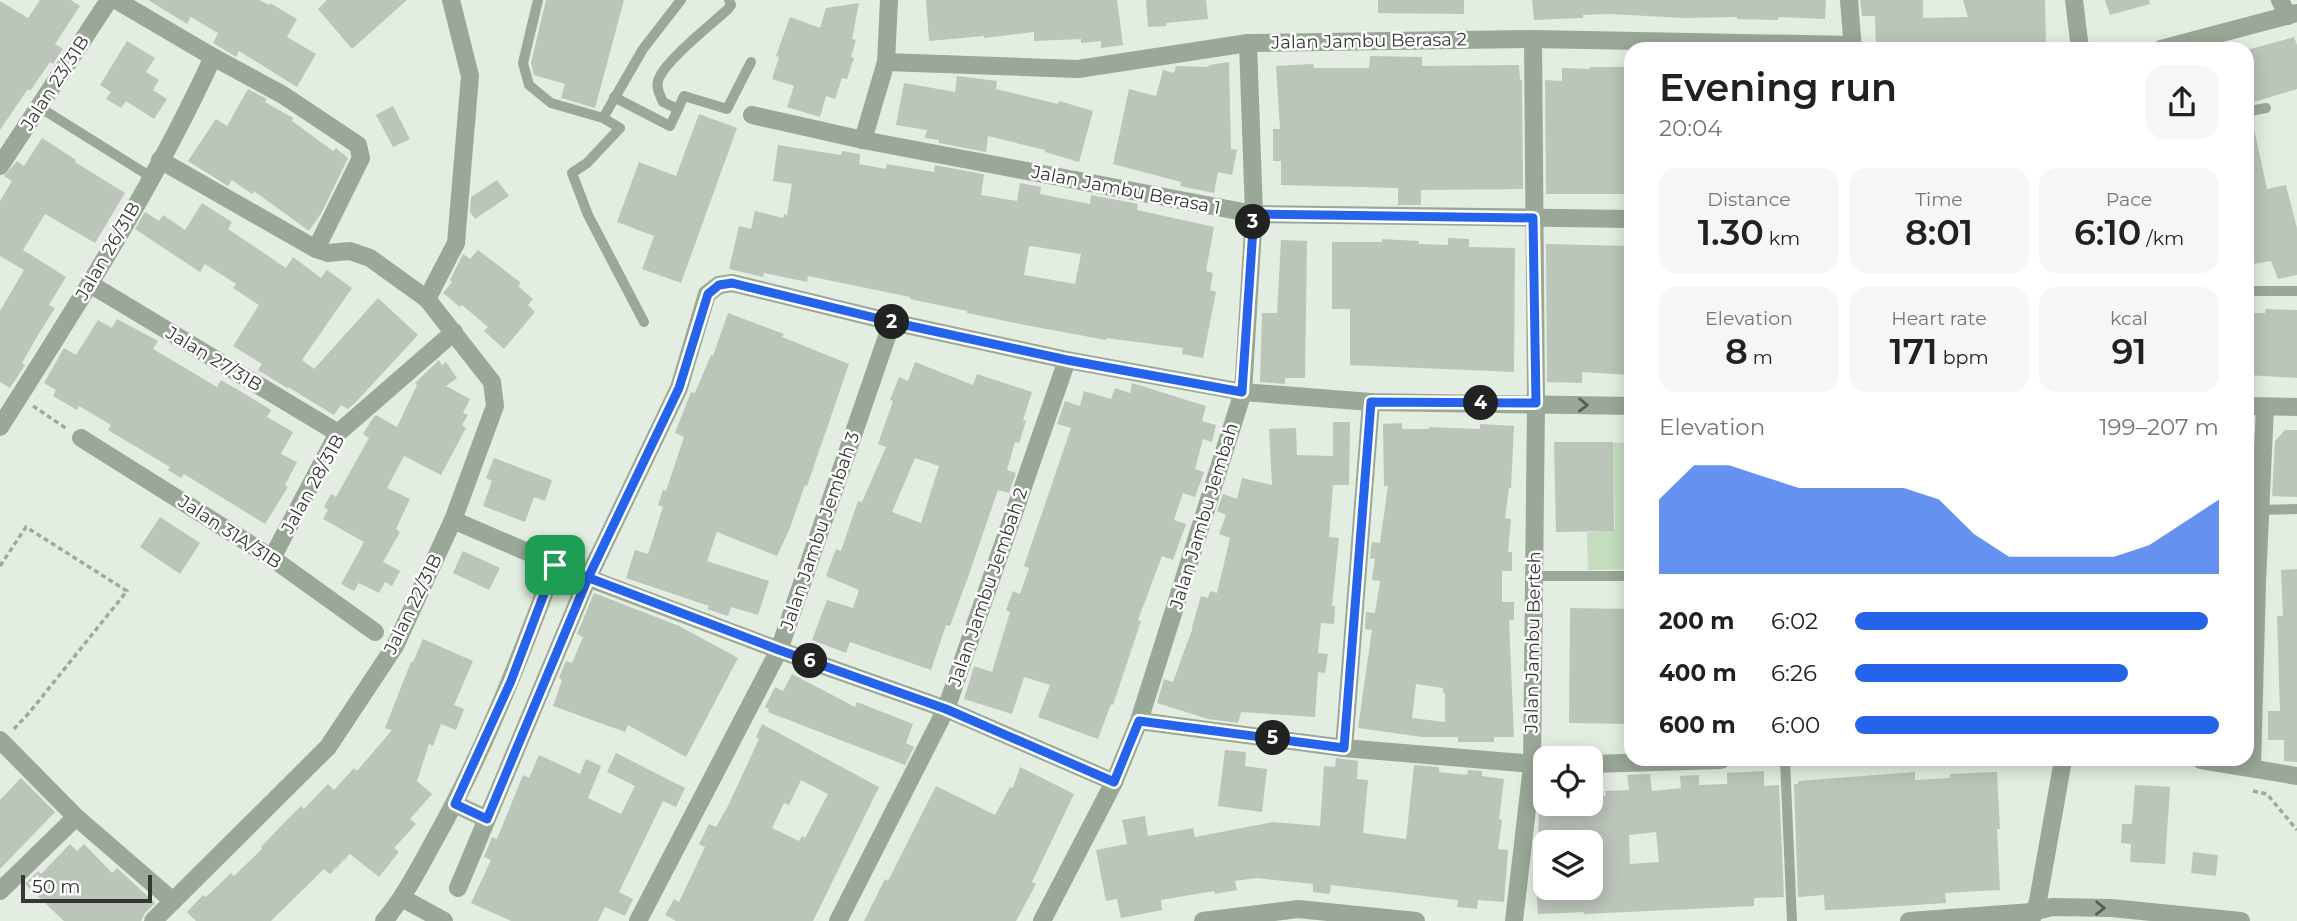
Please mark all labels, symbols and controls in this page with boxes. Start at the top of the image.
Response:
street label: Jalan Jambu Berasa 2 [1270,28,1467,54]
street label: Jalan 23/31B [16,31,94,135]
text: Evening run [1659,64,1897,111]
button: share [2145,65,2219,139]
text: 20:04 [1659,114,1723,142]
street label: Jalan Jambu Berasa 1 [1029,161,1222,219]
text: Distance [1707,188,1791,211]
text: Time [1915,188,1963,211]
text: Pace [2106,188,2152,211]
street label: Jalan 26/31B [71,198,145,305]
pin: 3 [1236,204,1270,240]
text: 3 [1247,210,1258,233]
text: 1.30 [1698,211,1764,254]
text: 8:01 [1905,211,1973,254]
text: 6:10 [2074,211,2141,254]
text: km [1764,227,1800,250]
text: /km [2141,227,2184,250]
pin: 2 [874,304,910,340]
text: Elevation [1705,307,1793,330]
text: Heart rate [1891,307,1987,330]
text: kcal [2110,307,2148,330]
text: 2 [886,310,897,333]
street label: Jalan 27/31B [161,321,266,396]
text: 8 [1725,330,1748,373]
text: 171 [1889,330,1938,373]
text: 91 [2111,330,2147,373]
text: m [1748,346,1773,369]
text: bpm [1938,346,1989,369]
pin: 4 [1464,386,1498,420]
text: 4 [1474,391,1487,414]
one-way arrow [1578,397,1589,412]
text: Elevation [1659,413,1765,441]
text: 199–207 m [2099,413,2219,441]
street label: Jalan Jambu Jembah [1165,420,1243,613]
street label: Jalan Jambu Jembah 3 [775,429,864,634]
street label: Jalan 28/31B [276,431,349,538]
street label: Jalan Jambu Jembah 2 [943,485,1032,690]
street label: Jalan 31A/31B [174,490,286,573]
pin [525,535,585,595]
icon: arrive [536,546,574,584]
street label: Jalan 22/31B [379,550,447,659]
street label: Jalan Jambu Berteh [1520,551,1546,734]
text: 200 m [1659,607,1734,635]
text: 6:02 [1771,607,1818,635]
pin: 6 [792,644,828,678]
text: 6 [803,649,816,672]
text: 400 m [1659,659,1737,687]
text: 6:26 [1771,659,1817,687]
text: 600 m [1659,711,1736,739]
text: 6:00 [1771,711,1820,739]
pin: 5 [1256,720,1290,756]
text: 5 [1267,726,1278,749]
map controls [1533,746,1603,900]
button: locate [1533,746,1603,816]
button: layers [1533,830,1603,900]
scale bar [21,872,152,904]
text: 50 m [32,875,80,898]
one-way arrow [2095,900,2106,915]

